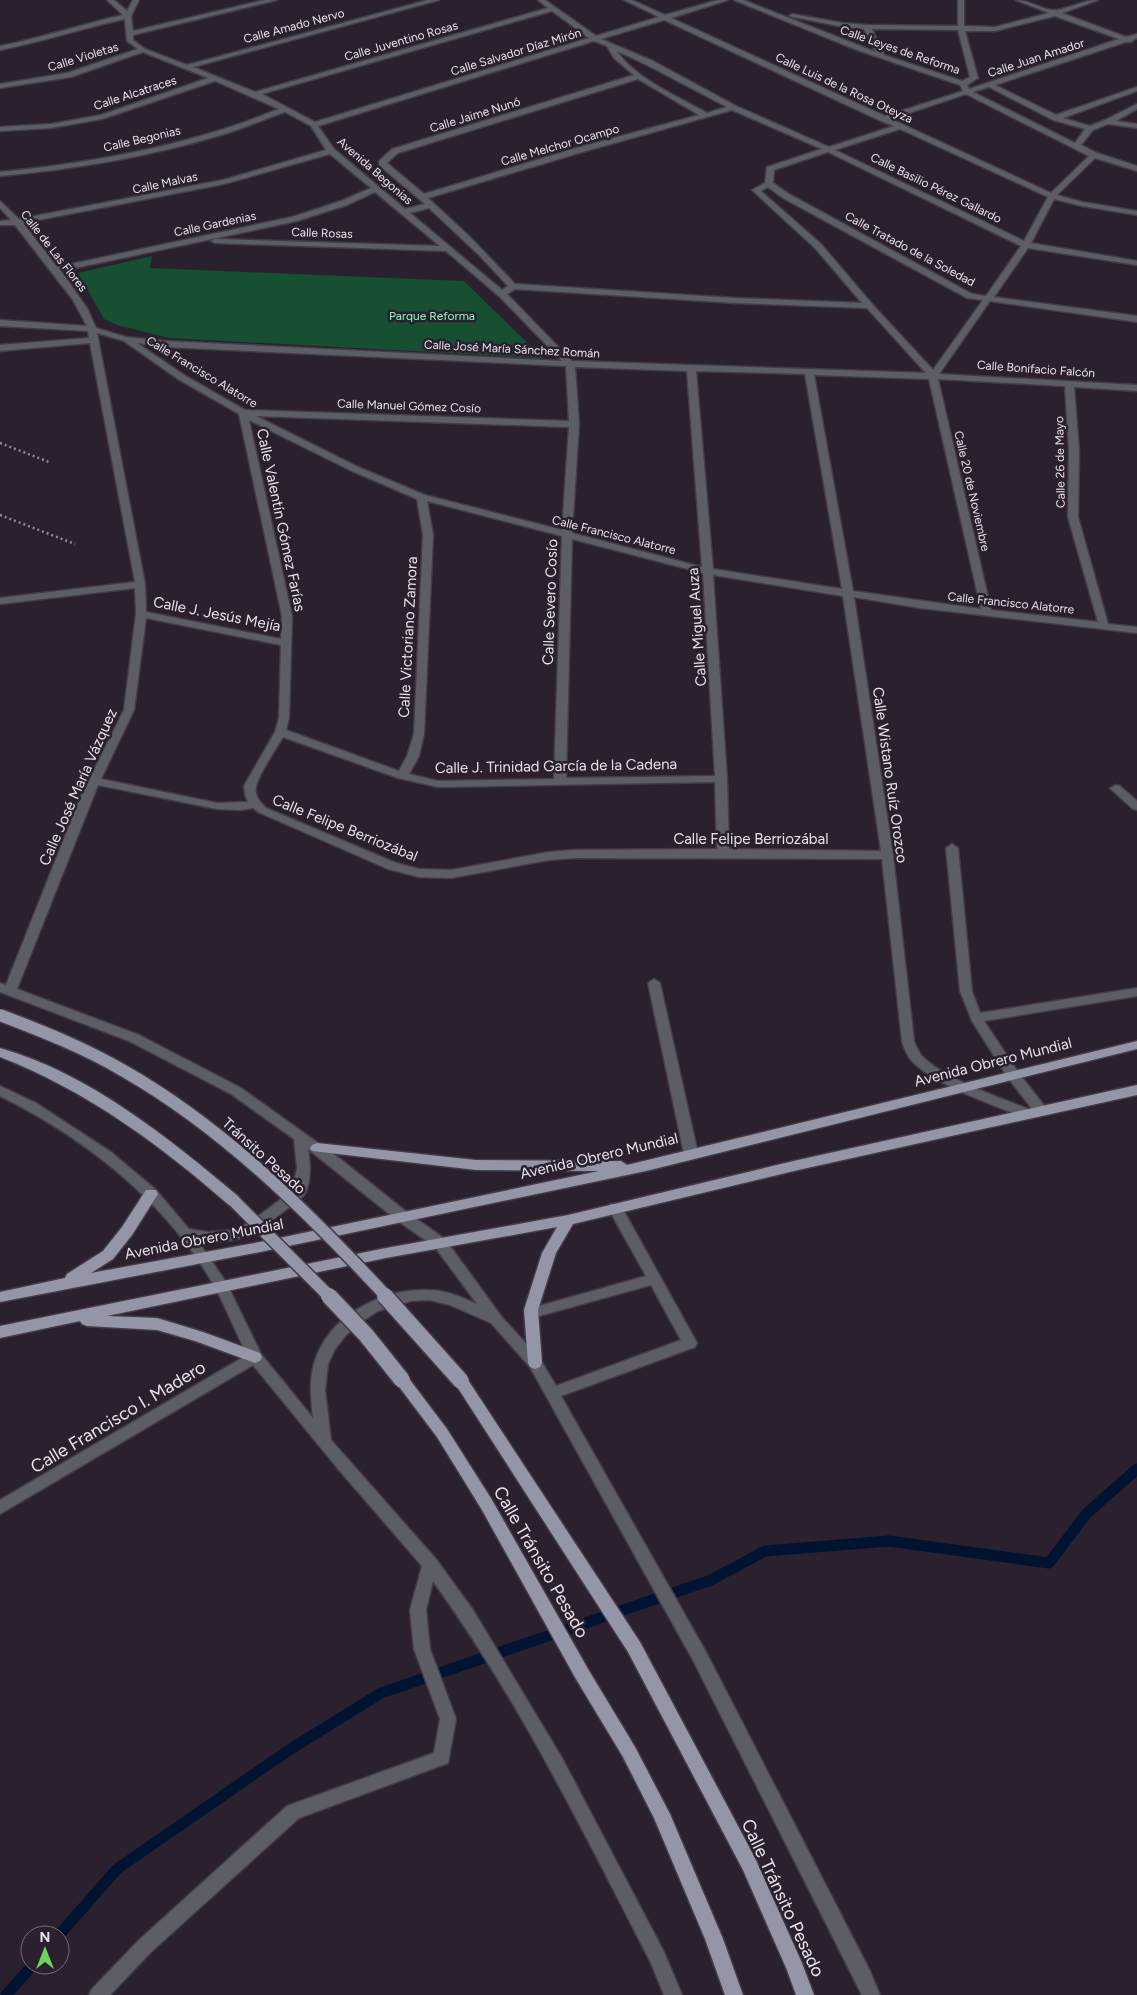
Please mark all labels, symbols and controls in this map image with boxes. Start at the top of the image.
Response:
street label: Calle Amado Nervo [242,6,346,46]
street label: Calle Juventino Rosas [343,18,460,64]
street label: Calle Leyes de Reforma [838,23,962,77]
street label: Calle Salvador Díaz Mirón [449,25,583,79]
street label: Calle Juan Amador [986,36,1086,80]
street label: Calle Violetas [46,40,120,74]
street label: Calle Luis de la Rosa Oteyza [773,50,915,126]
street label: Calle Alcatraces [92,73,179,113]
street label: Calle Jaime Nunó [428,95,522,135]
street label: Calle Melchor Ocampo [499,121,621,169]
street label: Calle Begonias [102,123,182,155]
street label: Avenida Begonias [334,134,416,208]
street label: Calle Basilio Pérez Gallardo [868,150,1004,226]
street label: Calle Malvas [131,169,199,197]
street label: Calle de Las Flores [18,208,90,295]
street label: Calle Gardenias [173,208,258,240]
street label: Calle Tratado de la Soledad [843,209,977,289]
street label: Calle Rosas [291,225,353,241]
park label: Parque Reforma [389,309,475,323]
street label: Calle Francisco Alatorre [144,333,260,411]
street label: Calle José María Sánchez Román [424,337,601,361]
street label: Calle Bonifacio Falcón [976,358,1096,380]
street label: Calle Manuel Gómez Cosío [337,396,481,416]
street label: Calle 26 de Mayo [1052,416,1068,508]
street label: Calle Valentín Gómez Farías [253,427,309,613]
street label: Calle 20 de Noviembre [951,430,993,553]
street label: Calle Francisco Alatorre [551,513,678,557]
street label: Calle Severo Cosío [539,538,561,665]
street label: Calle Victoriano Zamora [395,556,421,718]
street label: Calle Miguel Auza [684,567,710,687]
street label: Calle Francisco Alatorre [947,589,1075,617]
street label: Calle J. Jesús Mejía [152,593,282,635]
street label: Calle Wistano Ruíz Orozco [869,686,911,865]
street label: Calle José María Vázquez [35,706,121,868]
street label: Calle J. Trinidad García de la Cadena [435,755,677,777]
street label: Calle Felipe Berriozábal [270,791,420,865]
street label: Calle Felipe Berriozábal [673,830,829,848]
street label: Avenida Obrero Mundial [912,1034,1074,1090]
street label: Tránsito Pesado [219,1114,310,1198]
street label: Avenida Obrero Mundial [518,1129,680,1183]
street label: Avenida Obrero Mundial [123,1215,285,1263]
street label: Calle Francisco I. Madero [26,1356,210,1478]
street label: Calle Tránsito Pesado [489,1482,593,1642]
street label: Calle Tránsito Pesado [737,1816,829,1980]
north arrow [20,1925,70,1975]
text: N [40,1929,50,1946]

